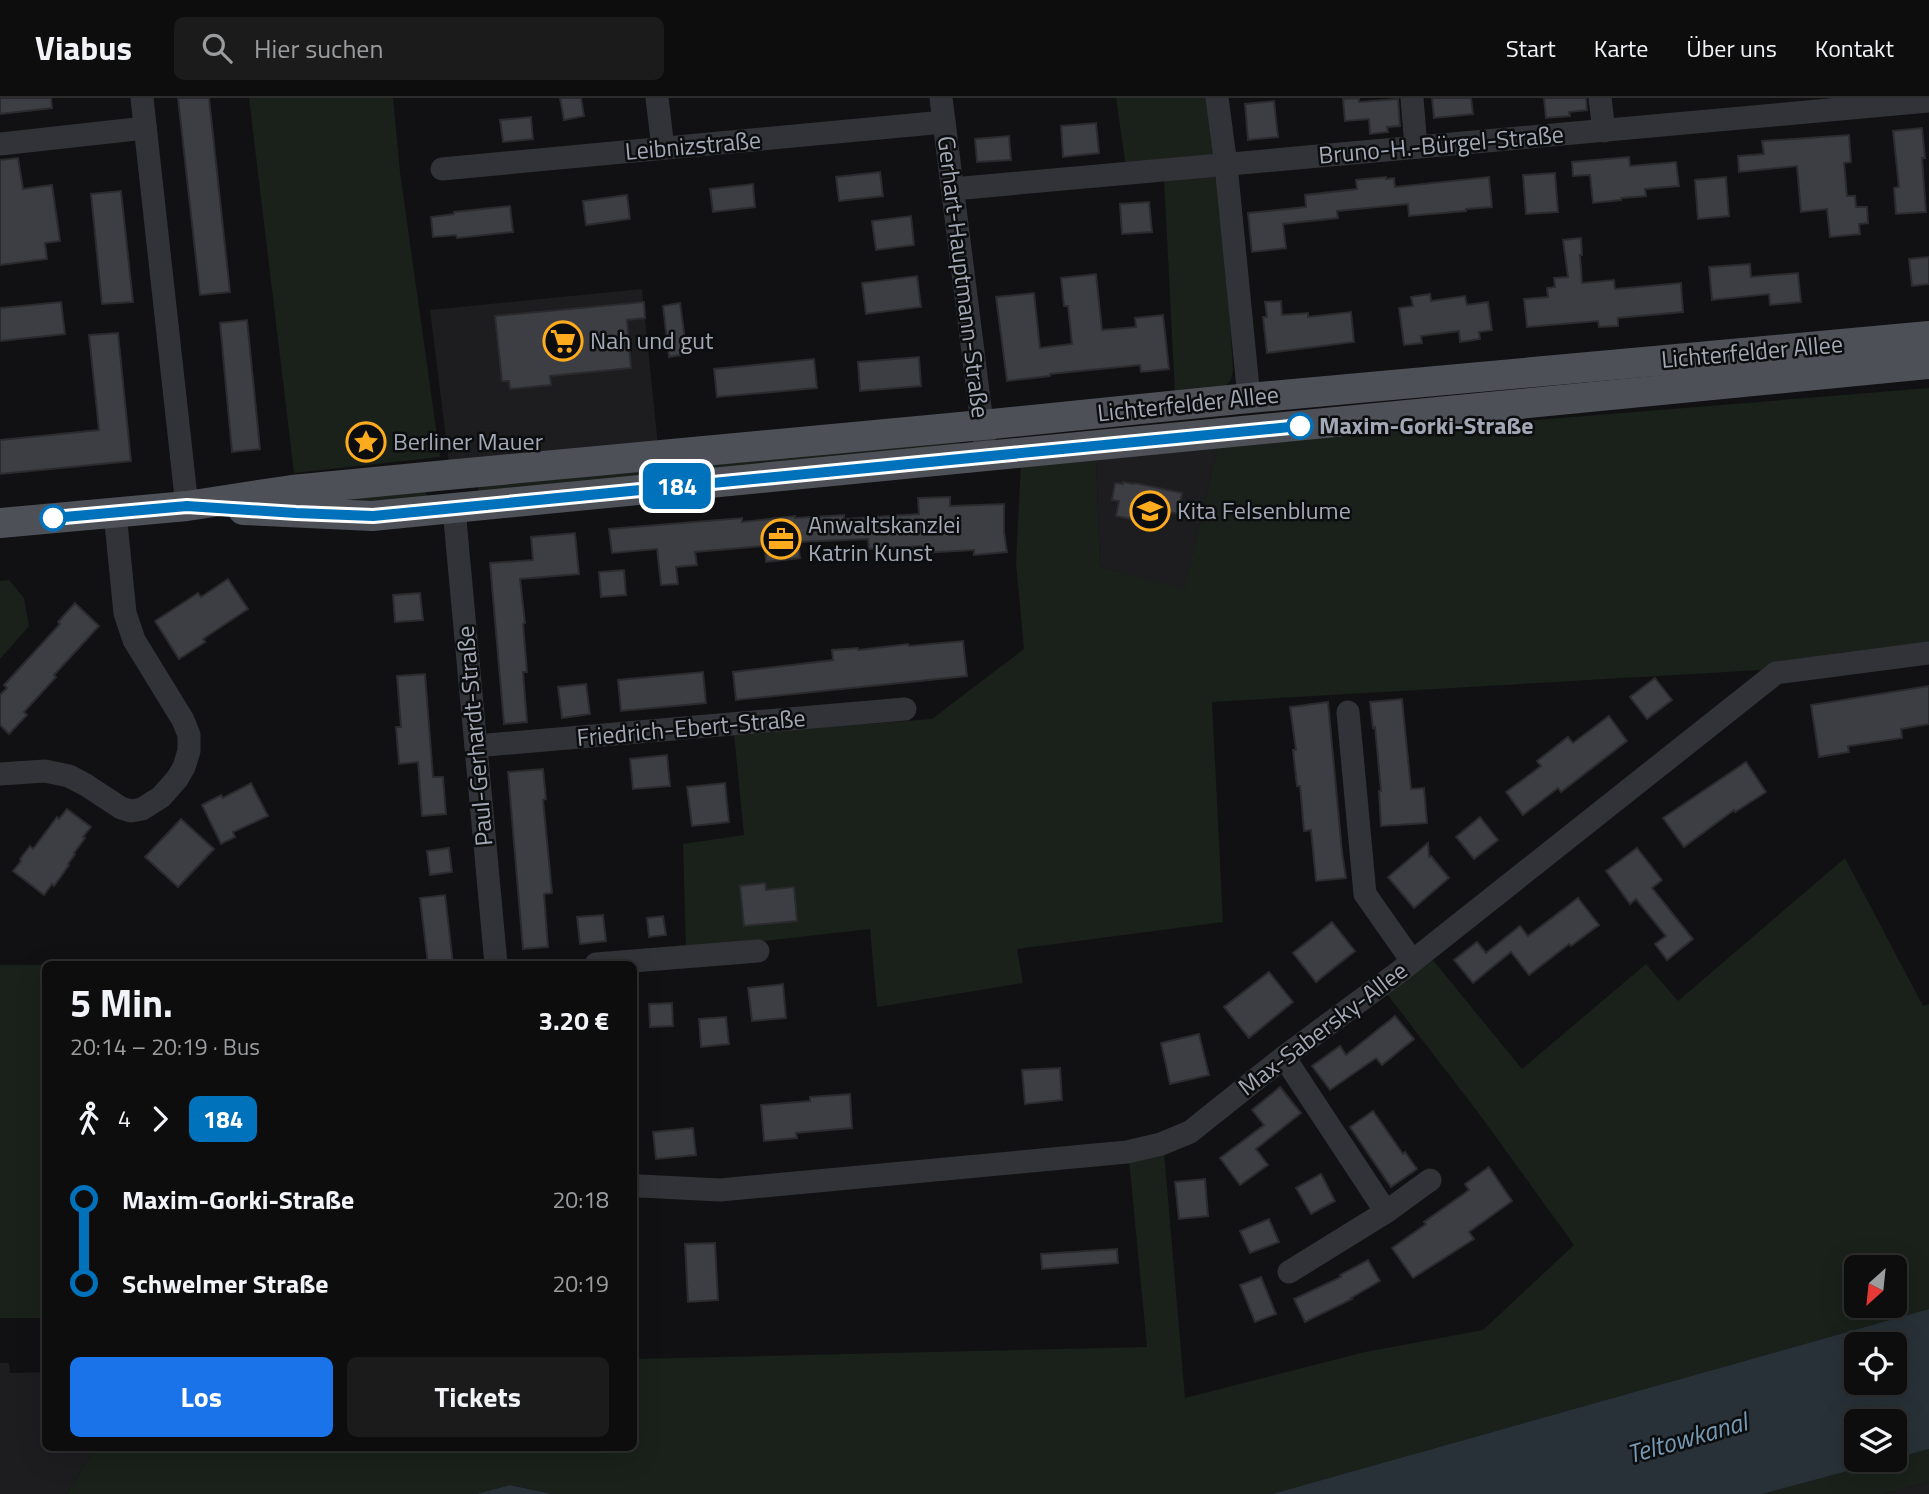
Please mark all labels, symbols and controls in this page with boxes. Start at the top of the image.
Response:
search box [174,17,664,80]
text: Viabus [35,23,132,73]
icon: search [198,29,236,67]
text: Hier suchen [254,29,383,68]
text: Start [1506,30,1556,66]
text: Karte [1594,30,1648,66]
text: Über uns [1686,30,1777,66]
text: Kontakt [1815,30,1894,66]
street label: Bruno-H.-Bürgel-Straße [1317,115,1565,173]
street label: Leibnizstraße [623,121,762,169]
street label: Gerhart-Hauptmann-Straße [929,134,999,420]
supermarket icon: Nah und gut [542,320,584,362]
place label: Nah und gut [590,322,714,358]
street label: Lichterfelder Allee [1660,325,1844,377]
street label: Lichterfelder Allee [1095,376,1280,430]
place label: Maxim-Gorki-Straße [1319,407,1533,443]
marker: Maxim-Gorki-Straße [1287,413,1313,439]
place icon: Berliner Mauer [345,421,387,463]
place label: Berliner Mauer [393,423,543,459]
line badge: 184 [637,463,717,509]
text: 184 [657,468,697,504]
school or university icon: Kita Felsenblume [1129,490,1171,532]
place label: Kita Felsenblume [1177,492,1351,528]
unlabelled marker [40,505,66,531]
place label: Anwaltskanzlei Katrin Kunst [808,506,961,570]
office icon: Anwaltskanzlei Katrin Kunst [760,518,802,560]
street label: Paul-Gerhardt-Straße [446,624,502,848]
street label: Friedrich-Ebert-Straße [575,699,807,755]
street label: Max-Sabersky-Allee [1230,952,1415,1104]
text: 5 Min. [70,974,173,1032]
text: 3.20 € [538,1001,609,1040]
text: 20:14 – 20:19 · Bus [70,1029,260,1064]
icon: walk [70,1100,108,1138]
icon: forward [141,1100,179,1138]
text: 4 [118,1101,131,1136]
text: 184 [203,1101,243,1137]
text: Maxim-Gorki-Straße [122,1180,354,1219]
text: 20:18 [552,1182,609,1217]
north arrow [1844,1255,1908,1318]
map controls [1844,1255,1907,1472]
text: Schwelmer Straße [122,1264,328,1303]
text: 20:19 [552,1266,609,1301]
button: locate [1844,1332,1907,1395]
button: Los [70,1357,333,1437]
button: Tickets [347,1357,609,1437]
water label: Teltowkanal [1622,1401,1755,1473]
button: layers [1844,1409,1907,1472]

